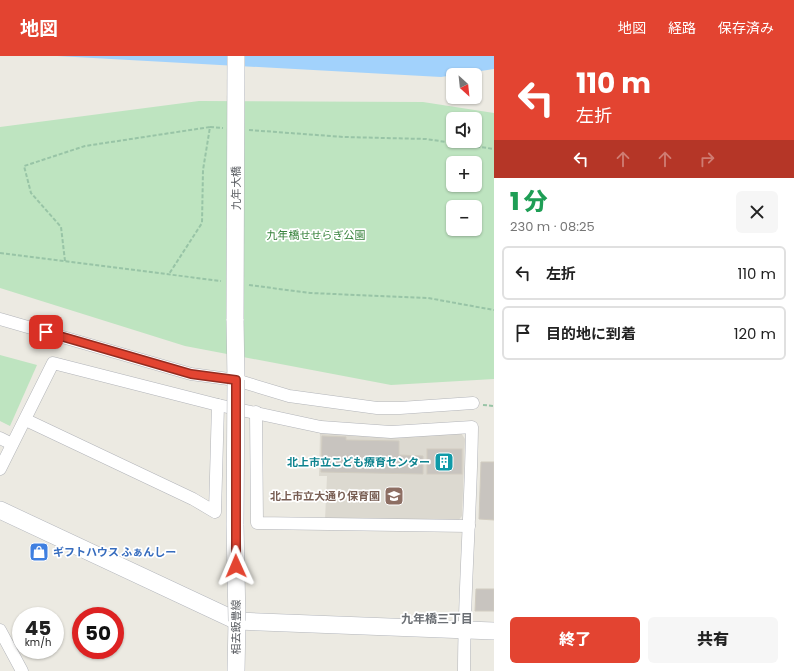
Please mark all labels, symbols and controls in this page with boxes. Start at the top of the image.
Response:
text: 地図 [20,15,58,42]
text: 地図 [618,18,646,38]
text: 経路 [668,18,696,38]
text: 保存済み [718,18,774,38]
text: 110 m [576,64,651,103]
north arrow [446,68,482,104]
map controls [446,68,482,236]
icon: left [510,72,562,124]
text: 左折 [576,103,612,128]
button: sound [446,112,482,148]
icon: left [570,148,592,170]
icon: ahead [612,148,634,170]
icon: ahead [654,148,676,170]
icon: right [696,148,718,170]
button: + [446,156,482,192]
street label: 九年大橋 [228,166,244,210]
text: 1 分 [510,185,548,218]
button: close [736,191,778,233]
button: − [446,200,482,236]
text: 230 m · 08:25 [510,217,595,236]
park label: 九年橋せせらぎ公園 [267,227,366,243]
icon: left [512,262,534,284]
text: 左折 [546,263,576,284]
text: 110 m [738,263,776,284]
pin [29,315,63,349]
icon: arrive [35,321,57,343]
icon: arrive [512,322,534,344]
text: 目的地に到着 [546,323,636,344]
text: 120 m [734,323,776,344]
building icon: 北上市立こども療育センター [433,451,455,473]
place label: 北上市立こども療育センター [287,454,430,470]
school or university icon: 北上市立大通り保育園 [383,485,405,507]
place label: 北上市立大通り保育園 [270,488,380,504]
shop icon: ギフトハウス ふぁんしー [28,541,50,563]
place label: ギフトハウス ふぁんしー [53,544,176,560]
position arrow [215,545,257,587]
street label: 相去飯豊線 [228,600,244,655]
speed limit sign: 50 [72,607,124,659]
district label: 九年橋三丁目 [401,610,473,627]
text: 45 [25,614,51,642]
button: 終了 [510,617,640,663]
button: 共有 [648,617,778,663]
text: km/h [25,635,51,650]

